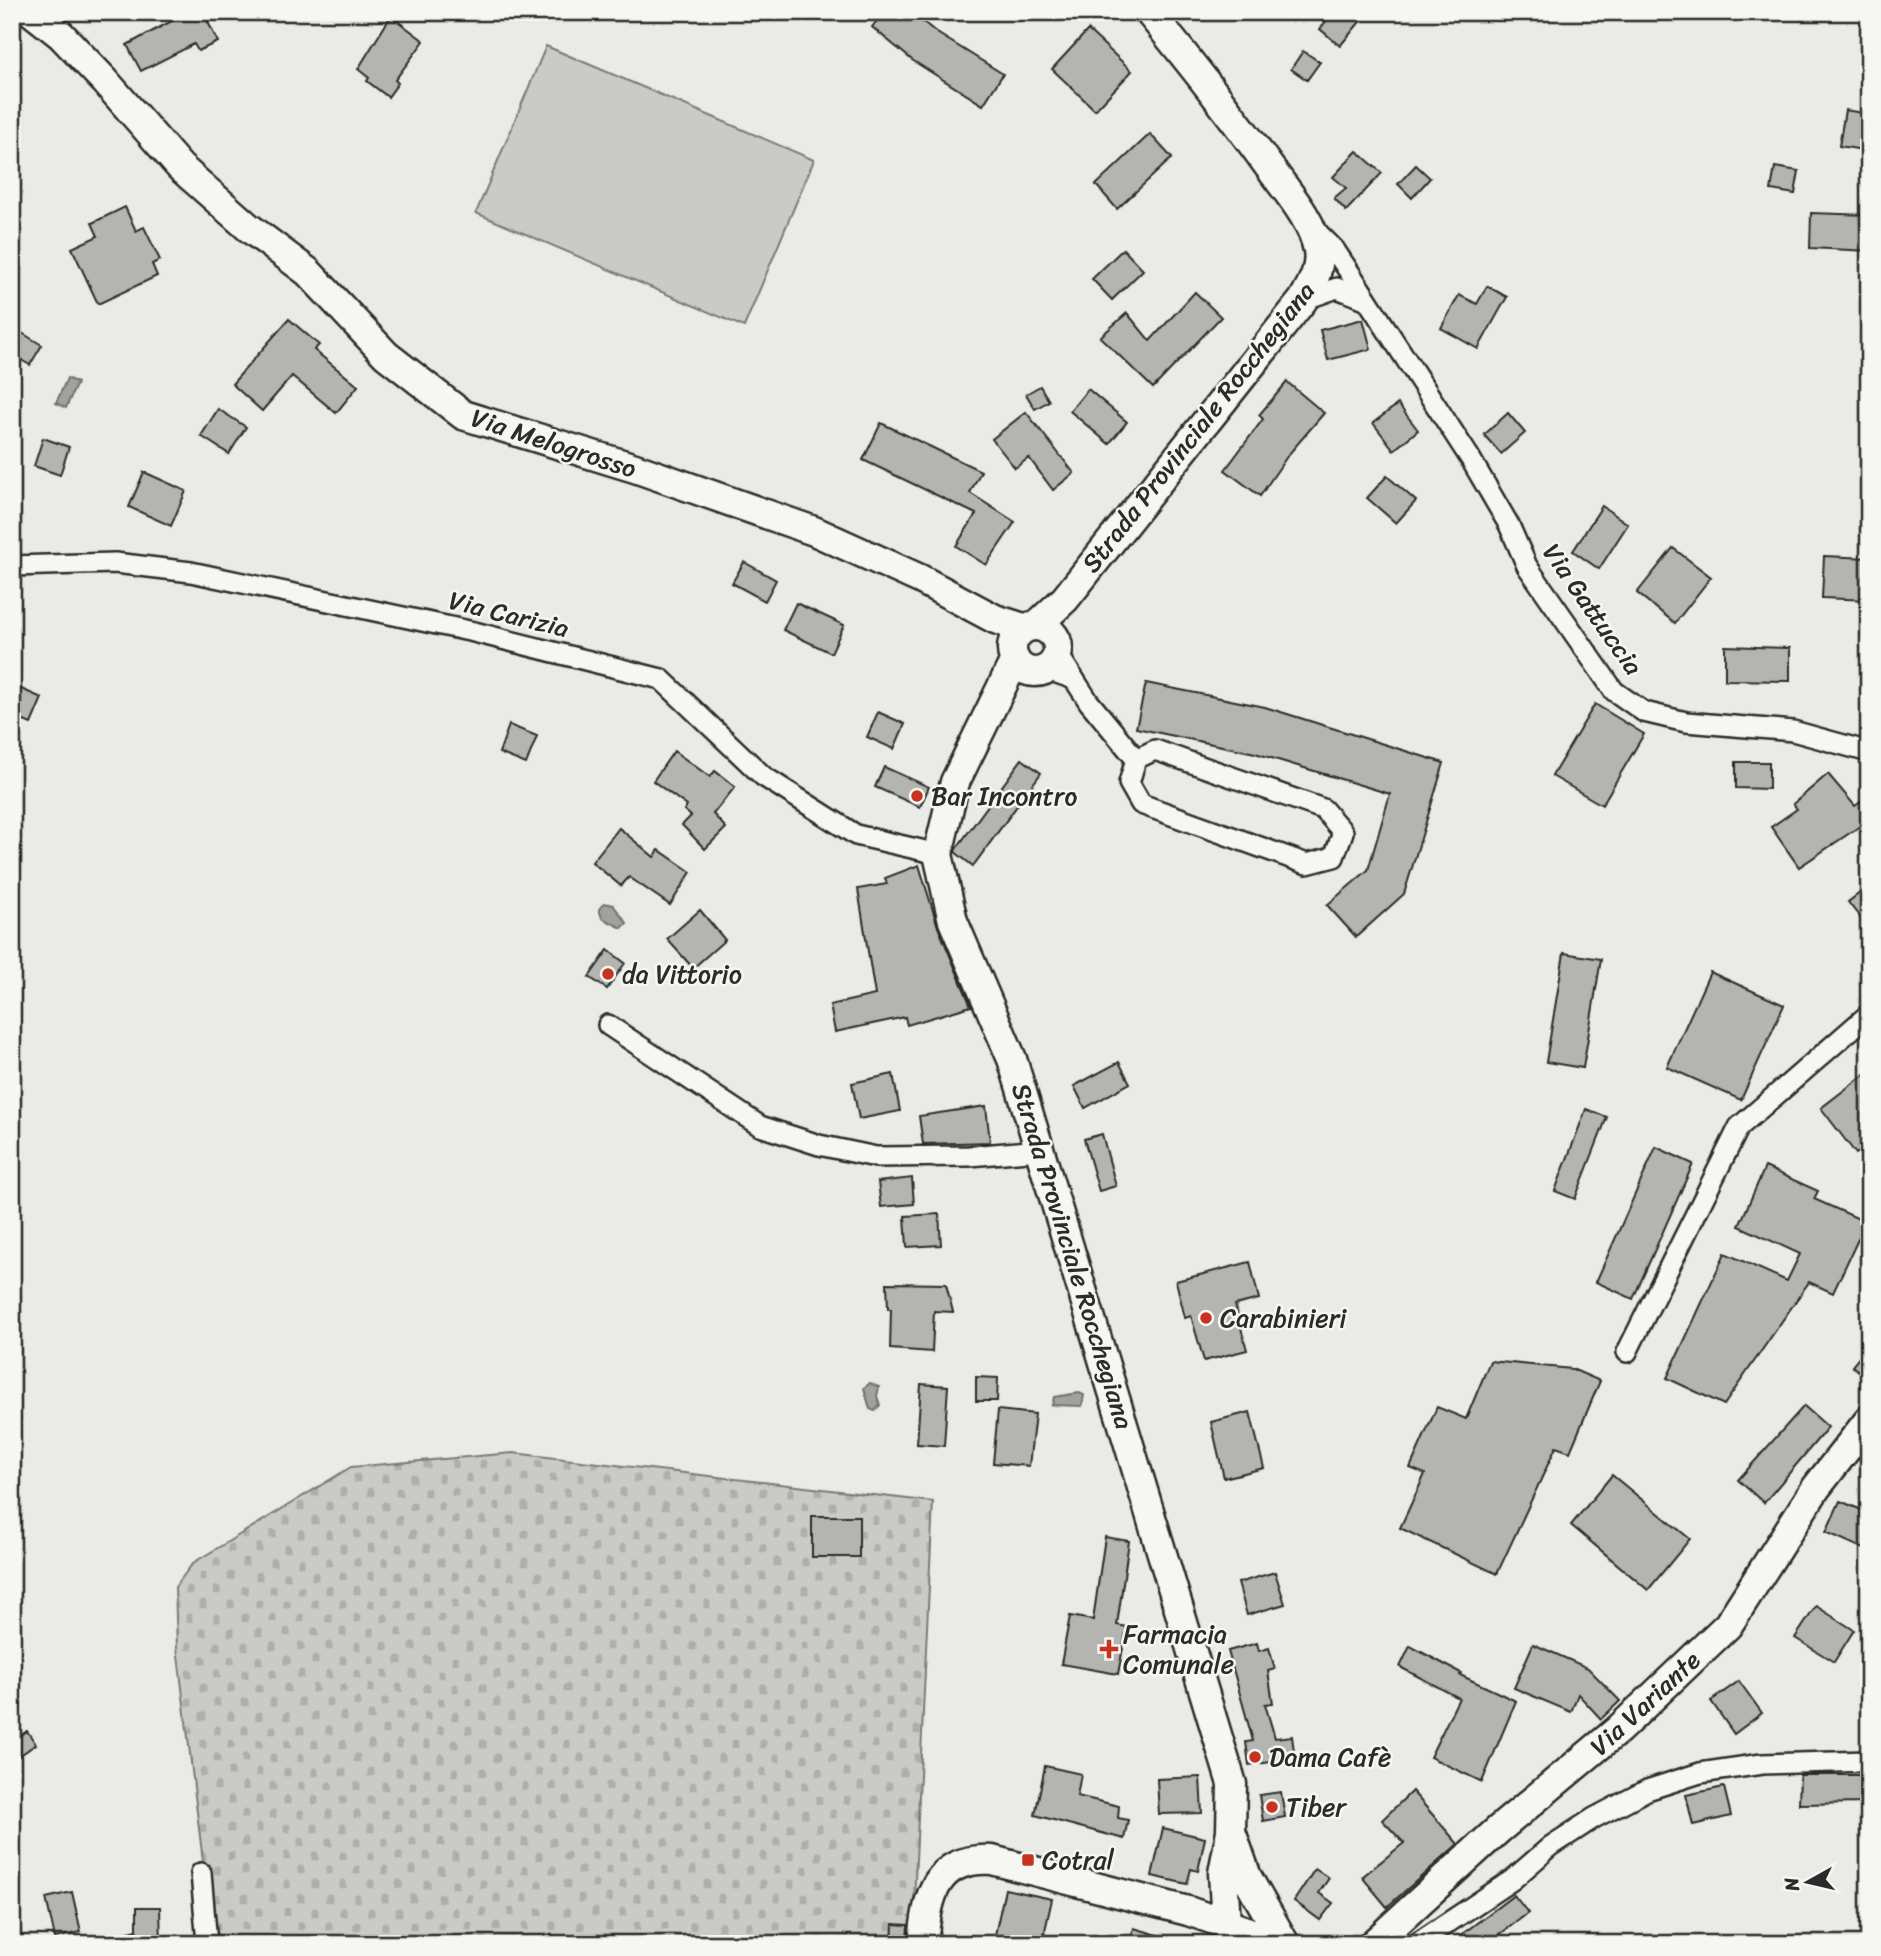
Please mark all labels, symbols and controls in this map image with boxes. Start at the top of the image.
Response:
street label: Strada Provinciale Rocchegiana [1069,271,1327,583]
street label: Via Melogrosso [465,395,643,491]
street label: Via Gattuccia [1530,533,1656,685]
street label: Via Carizia [444,577,574,651]
place label: Bar Incontro [931,773,1077,819]
marker: Bar Incontro [909,788,925,804]
place label: da Vittorio [622,951,742,997]
marker: da Vittorio [600,966,616,982]
street label: Strada Provinciale Rocchegiana [998,1077,1148,1435]
place label: Carabinieri [1220,1295,1347,1341]
marker: Carabinieri [1198,1310,1214,1326]
place label: Farmacia Comunale [1123,1611,1234,1687]
street label: Via Variante [1579,1639,1712,1767]
marker: Farmacia Comunale [1101,1641,1117,1657]
place label: Dama Cafè [1269,1734,1391,1780]
marker: Dama Cafè [1247,1749,1263,1765]
place label: Tiber [1286,1784,1347,1830]
marker: Tiber [1264,1799,1280,1815]
place label: Cotral [1042,1837,1115,1883]
north arrow [1772,1848,1842,1918]
marker: Cotral [1020,1852,1036,1868]
text: N [1774,1875,1809,1894]

